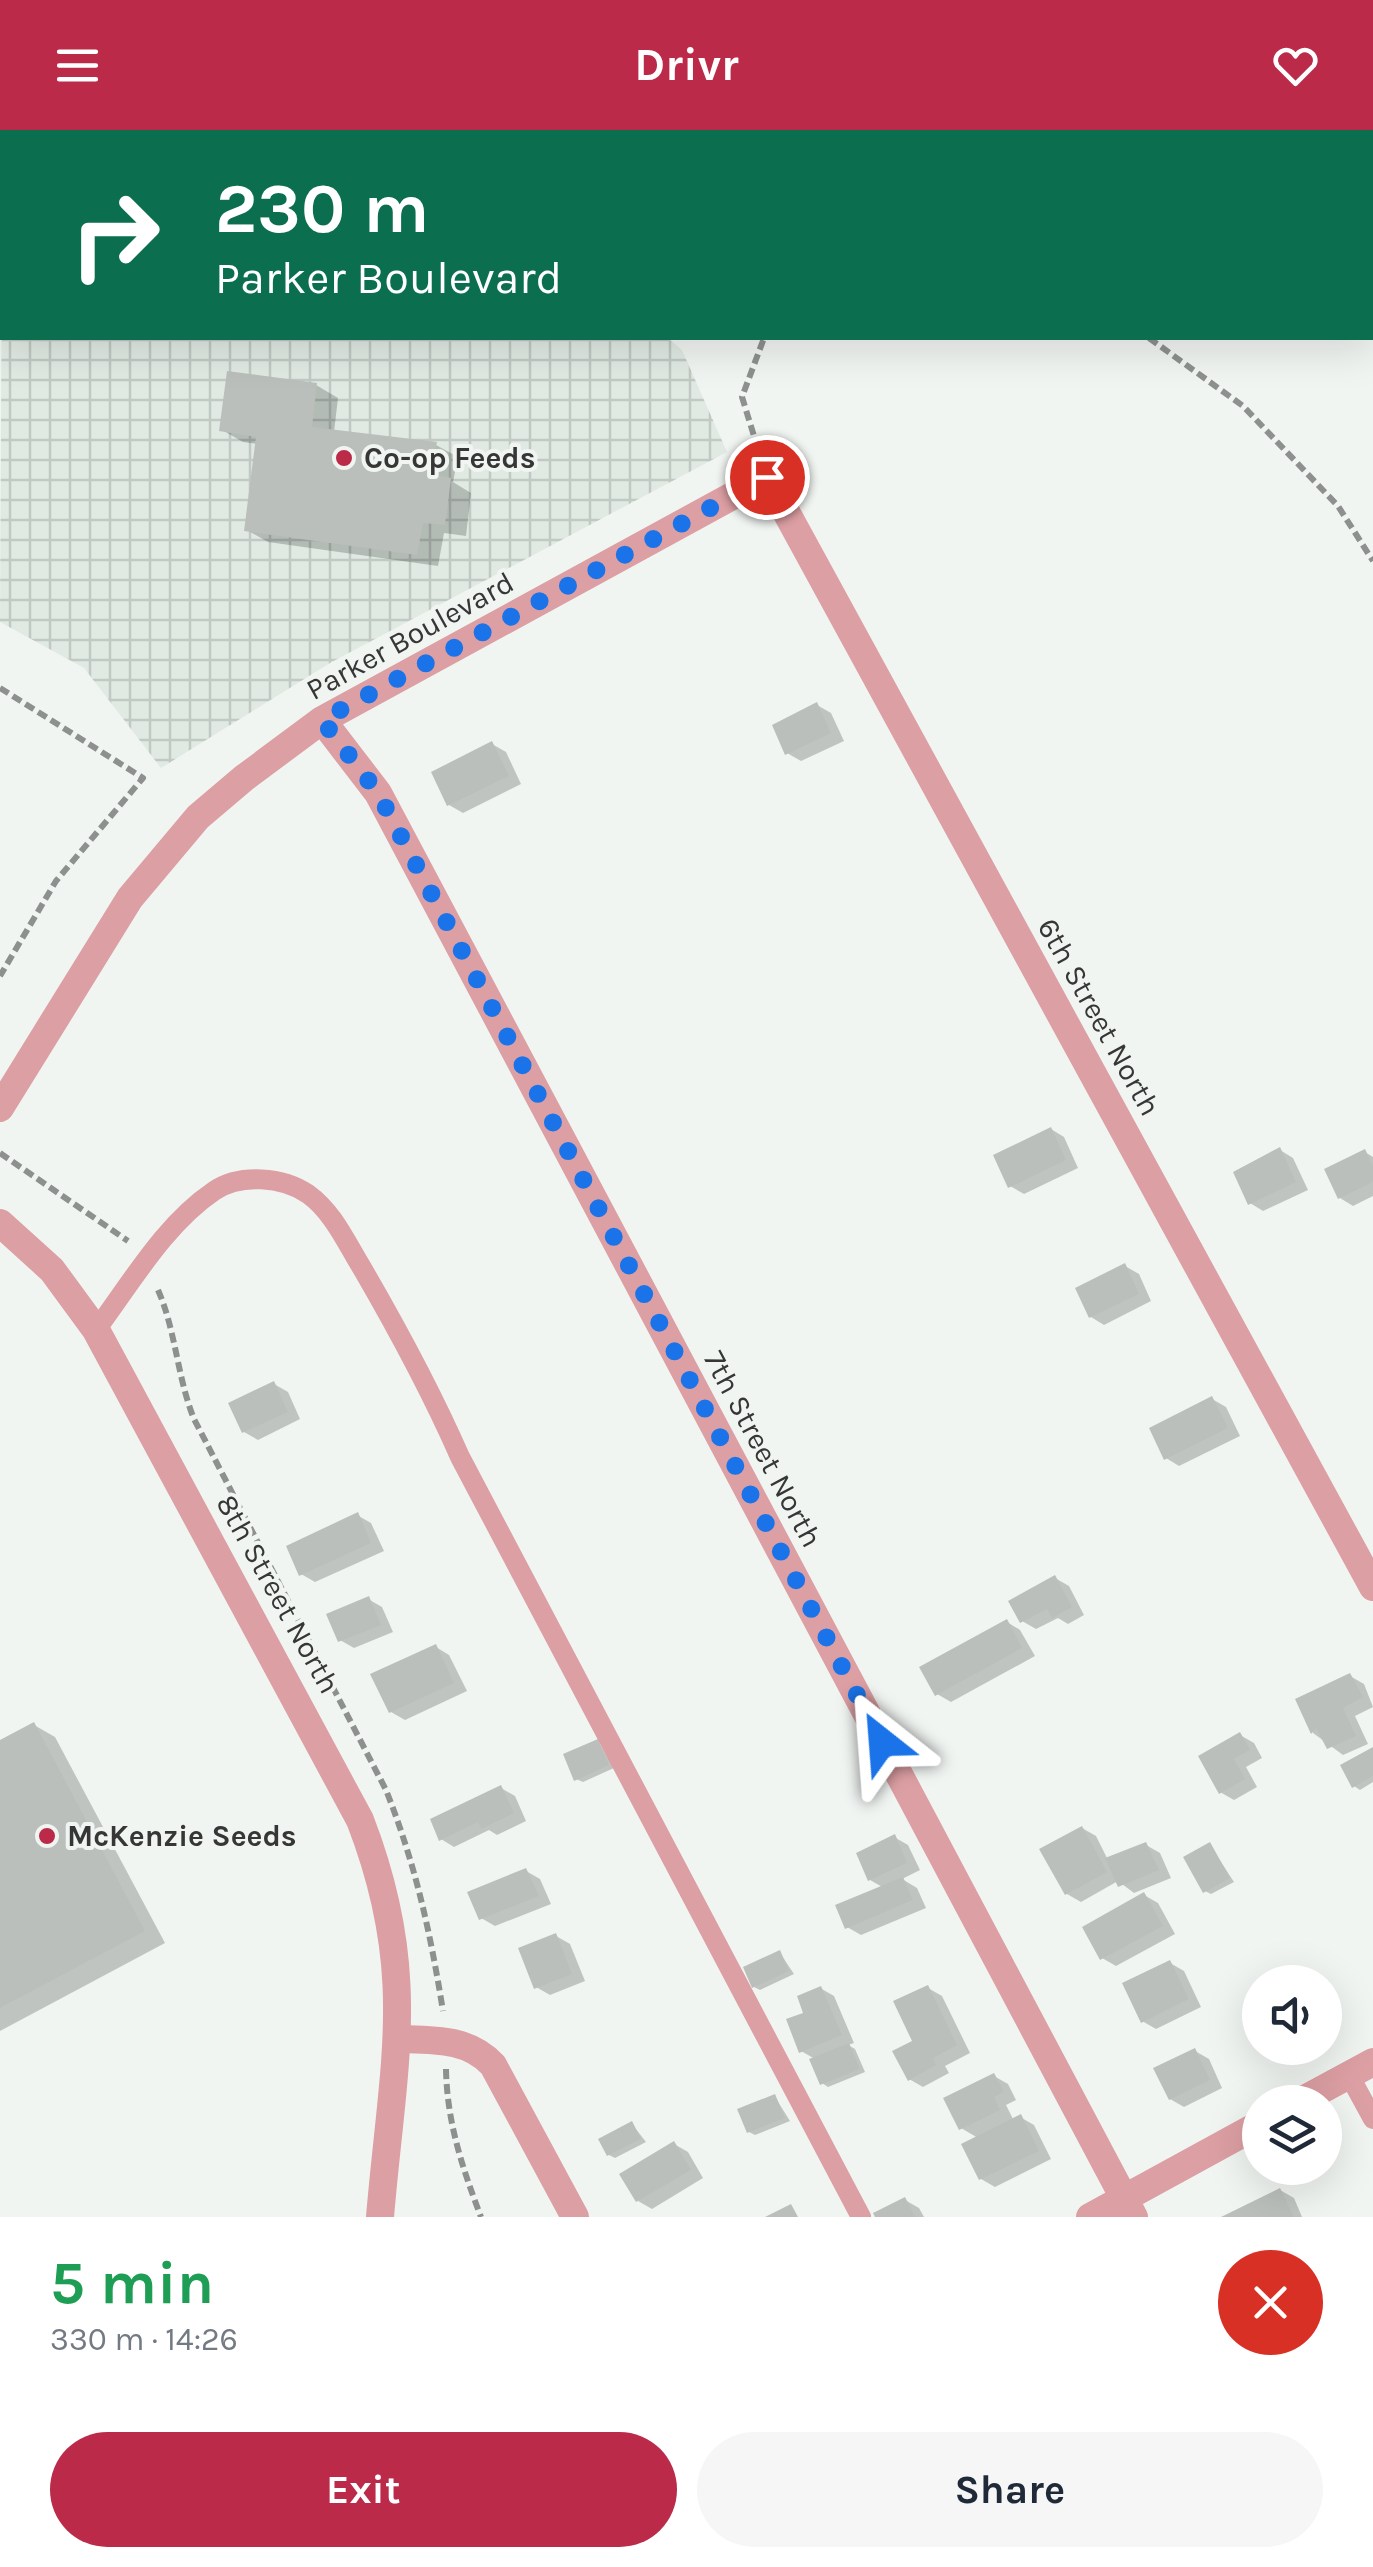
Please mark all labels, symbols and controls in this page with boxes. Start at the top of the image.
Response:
icon: menu [50,38,105,93]
icon: heart [1268,38,1323,93]
text: Drivr [634,39,739,91]
text: 230 m [215,168,429,250]
icon: right [50,170,180,300]
text: Parker Boulevard [215,252,562,304]
pin [725,435,810,520]
place label: Co-op Feeds [364,440,536,476]
marker: Co-op Feeds [333,447,355,469]
icon: arrive [740,450,795,505]
street label: Parker Boulevard [300,564,520,708]
street label: 6th Street North [1030,912,1168,1122]
street label: 7th Street North [696,1345,830,1553]
street label: 8th Street North [209,1488,347,1700]
position arrow [830,1690,934,1794]
place label: McKenzie Seeds [67,1818,297,1854]
marker: McKenzie Seeds [36,1825,58,1847]
map controls [1242,1965,1342,2185]
button: sound [1242,1965,1342,2065]
button: layers [1242,2085,1342,2185]
text: 5 min [50,2248,214,2318]
button: close [1218,2250,1323,2355]
text: 330 m · 14:26 [50,2321,238,2358]
button: Exit [50,2432,677,2547]
button: Share [697,2432,1323,2547]

